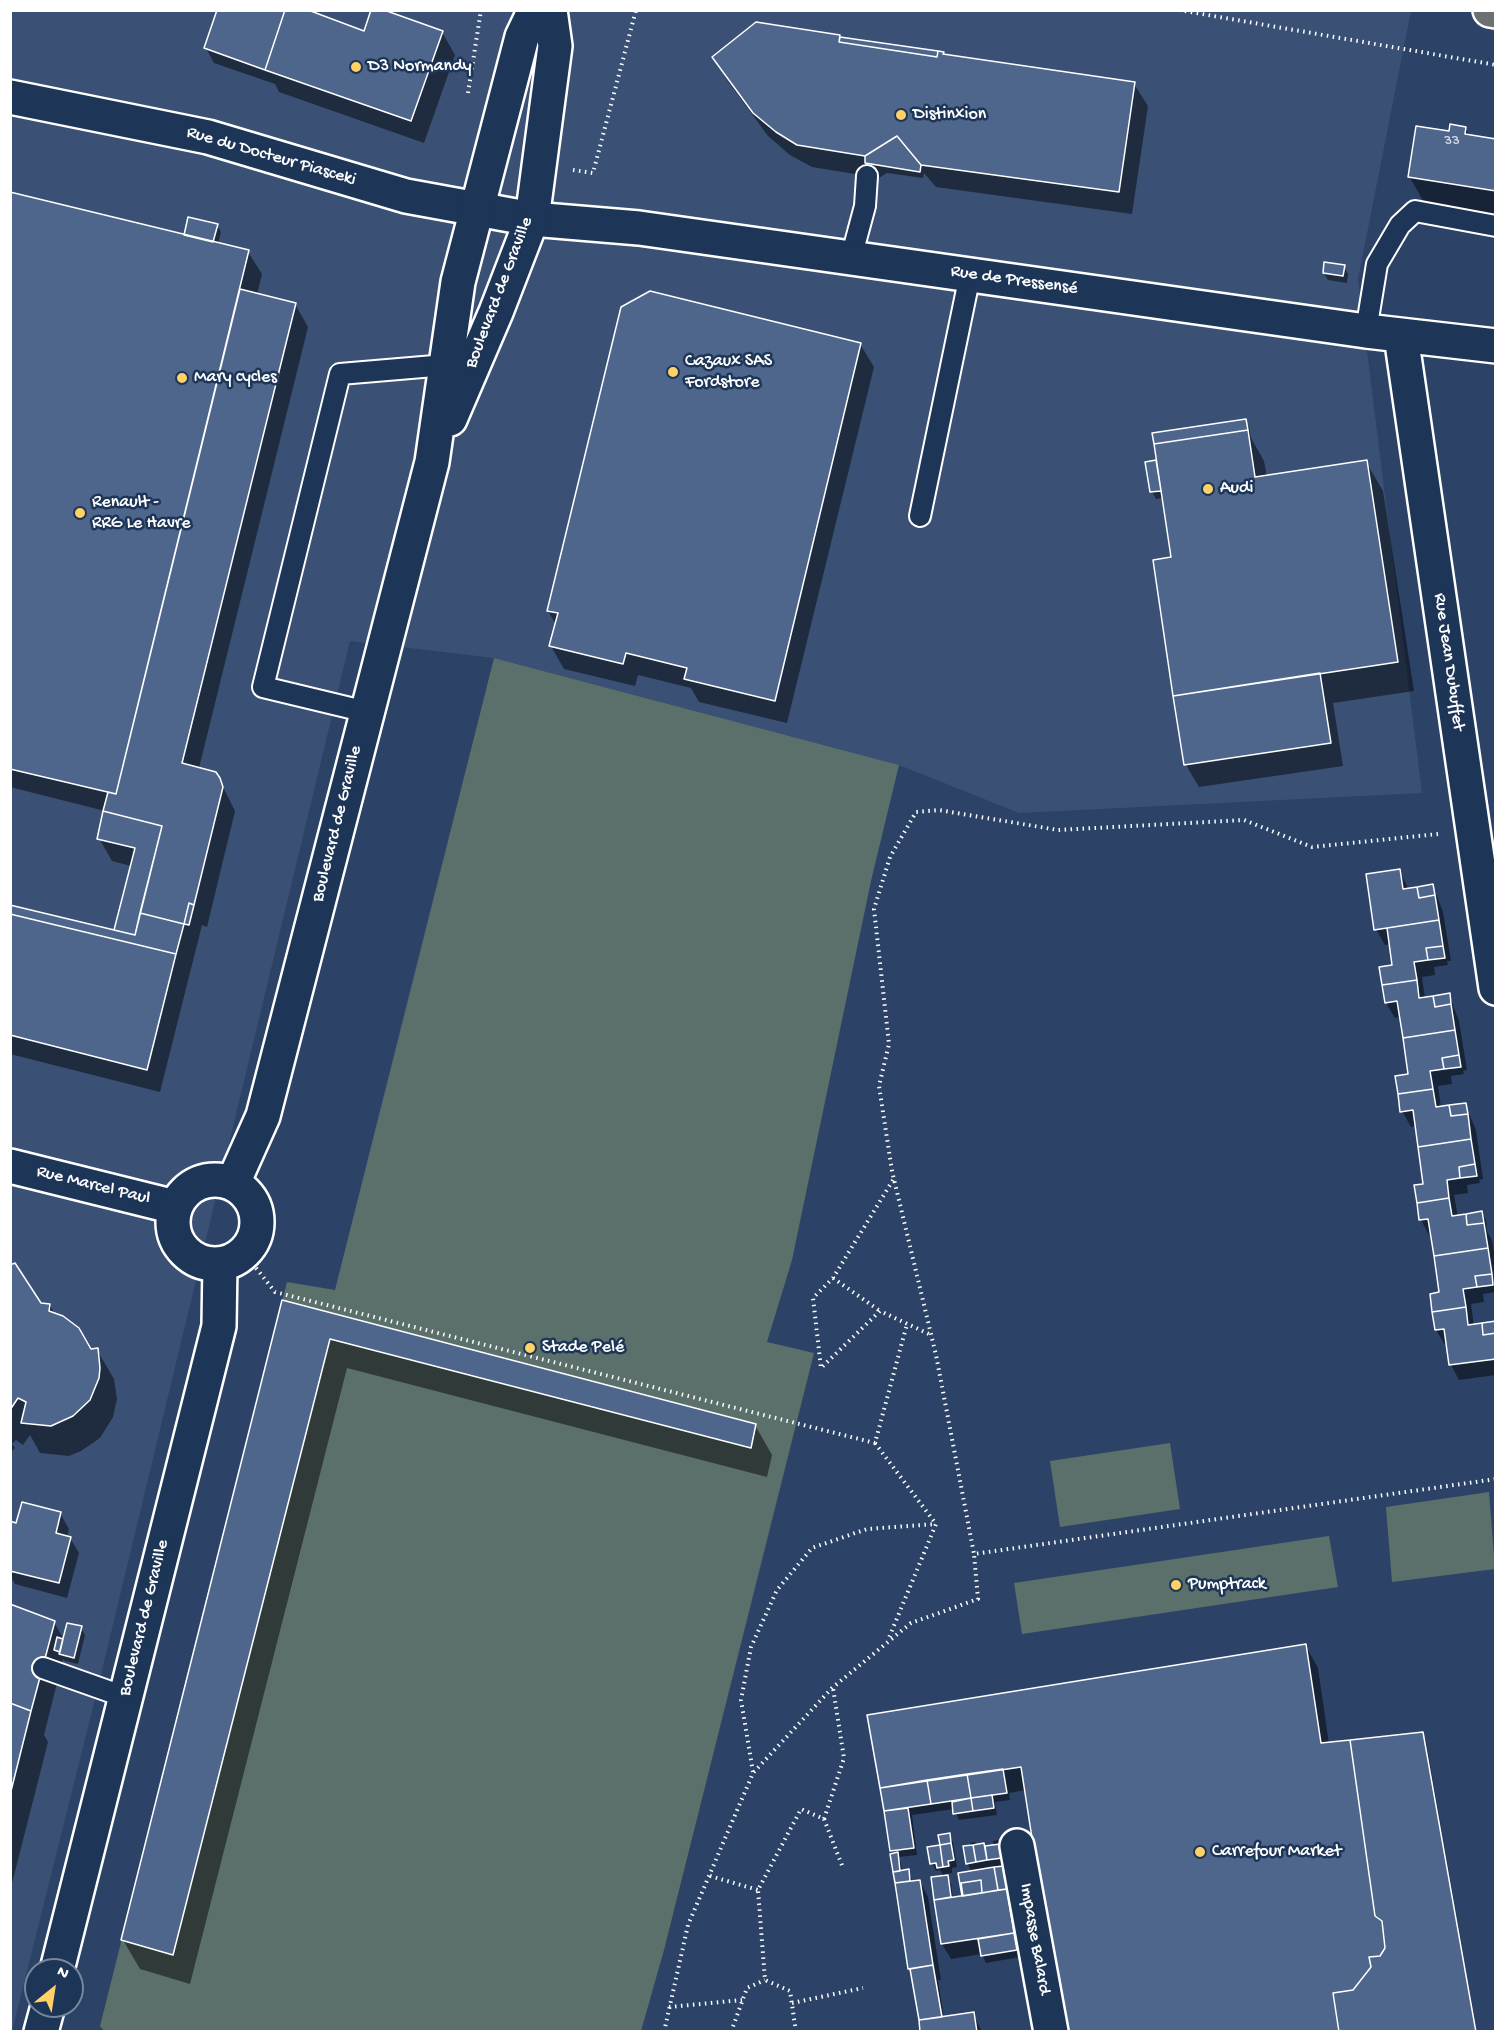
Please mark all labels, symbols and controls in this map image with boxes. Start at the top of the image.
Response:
place label: D3 Normandy [368,56,472,78]
marker: D3 Normandy [349,60,363,74]
place label: Distinxion [913,104,986,126]
marker: Distinxion [894,108,908,122]
street label: Rue du Docteur Piasceki [184,122,358,192]
house number: 33 [1444,133,1460,151]
street label: Boulevard de Graville [461,214,539,372]
street label: Rue de Pressensé [949,261,1079,301]
place label: Cazaux SAS Fordstore [685,351,772,394]
marker: Cazaux SAS Fordstore [666,365,680,379]
place label: Mary cycles [194,367,277,389]
marker: Mary cycles [175,371,189,385]
place label: Audi [1220,478,1254,500]
marker: Audi [1201,482,1215,496]
place label: Renault - RRG Le Havre [92,492,190,534]
marker: Renault - RRG Le Havre [73,506,87,520]
street label: Rue Jean Dubuffet [1428,592,1468,732]
street label: Boulevard de Graville [308,744,368,904]
street label: Rue Marcel Paul [34,1161,152,1211]
place label: Stade Pelé [542,1337,624,1359]
marker: Stade Pelé [523,1341,537,1355]
street label: Boulevard de Graville [115,1538,175,1698]
place label: Pumptrack [1188,1574,1266,1596]
marker: Pumptrack [1169,1578,1183,1592]
place label: Carrefour Market [1212,1841,1341,1863]
marker: Carrefour Market [1193,1845,1207,1859]
street label: Impasse Balard [1014,1882,1054,1996]
north arrow [24,1958,84,2018]
text: N [53,1963,72,1985]

